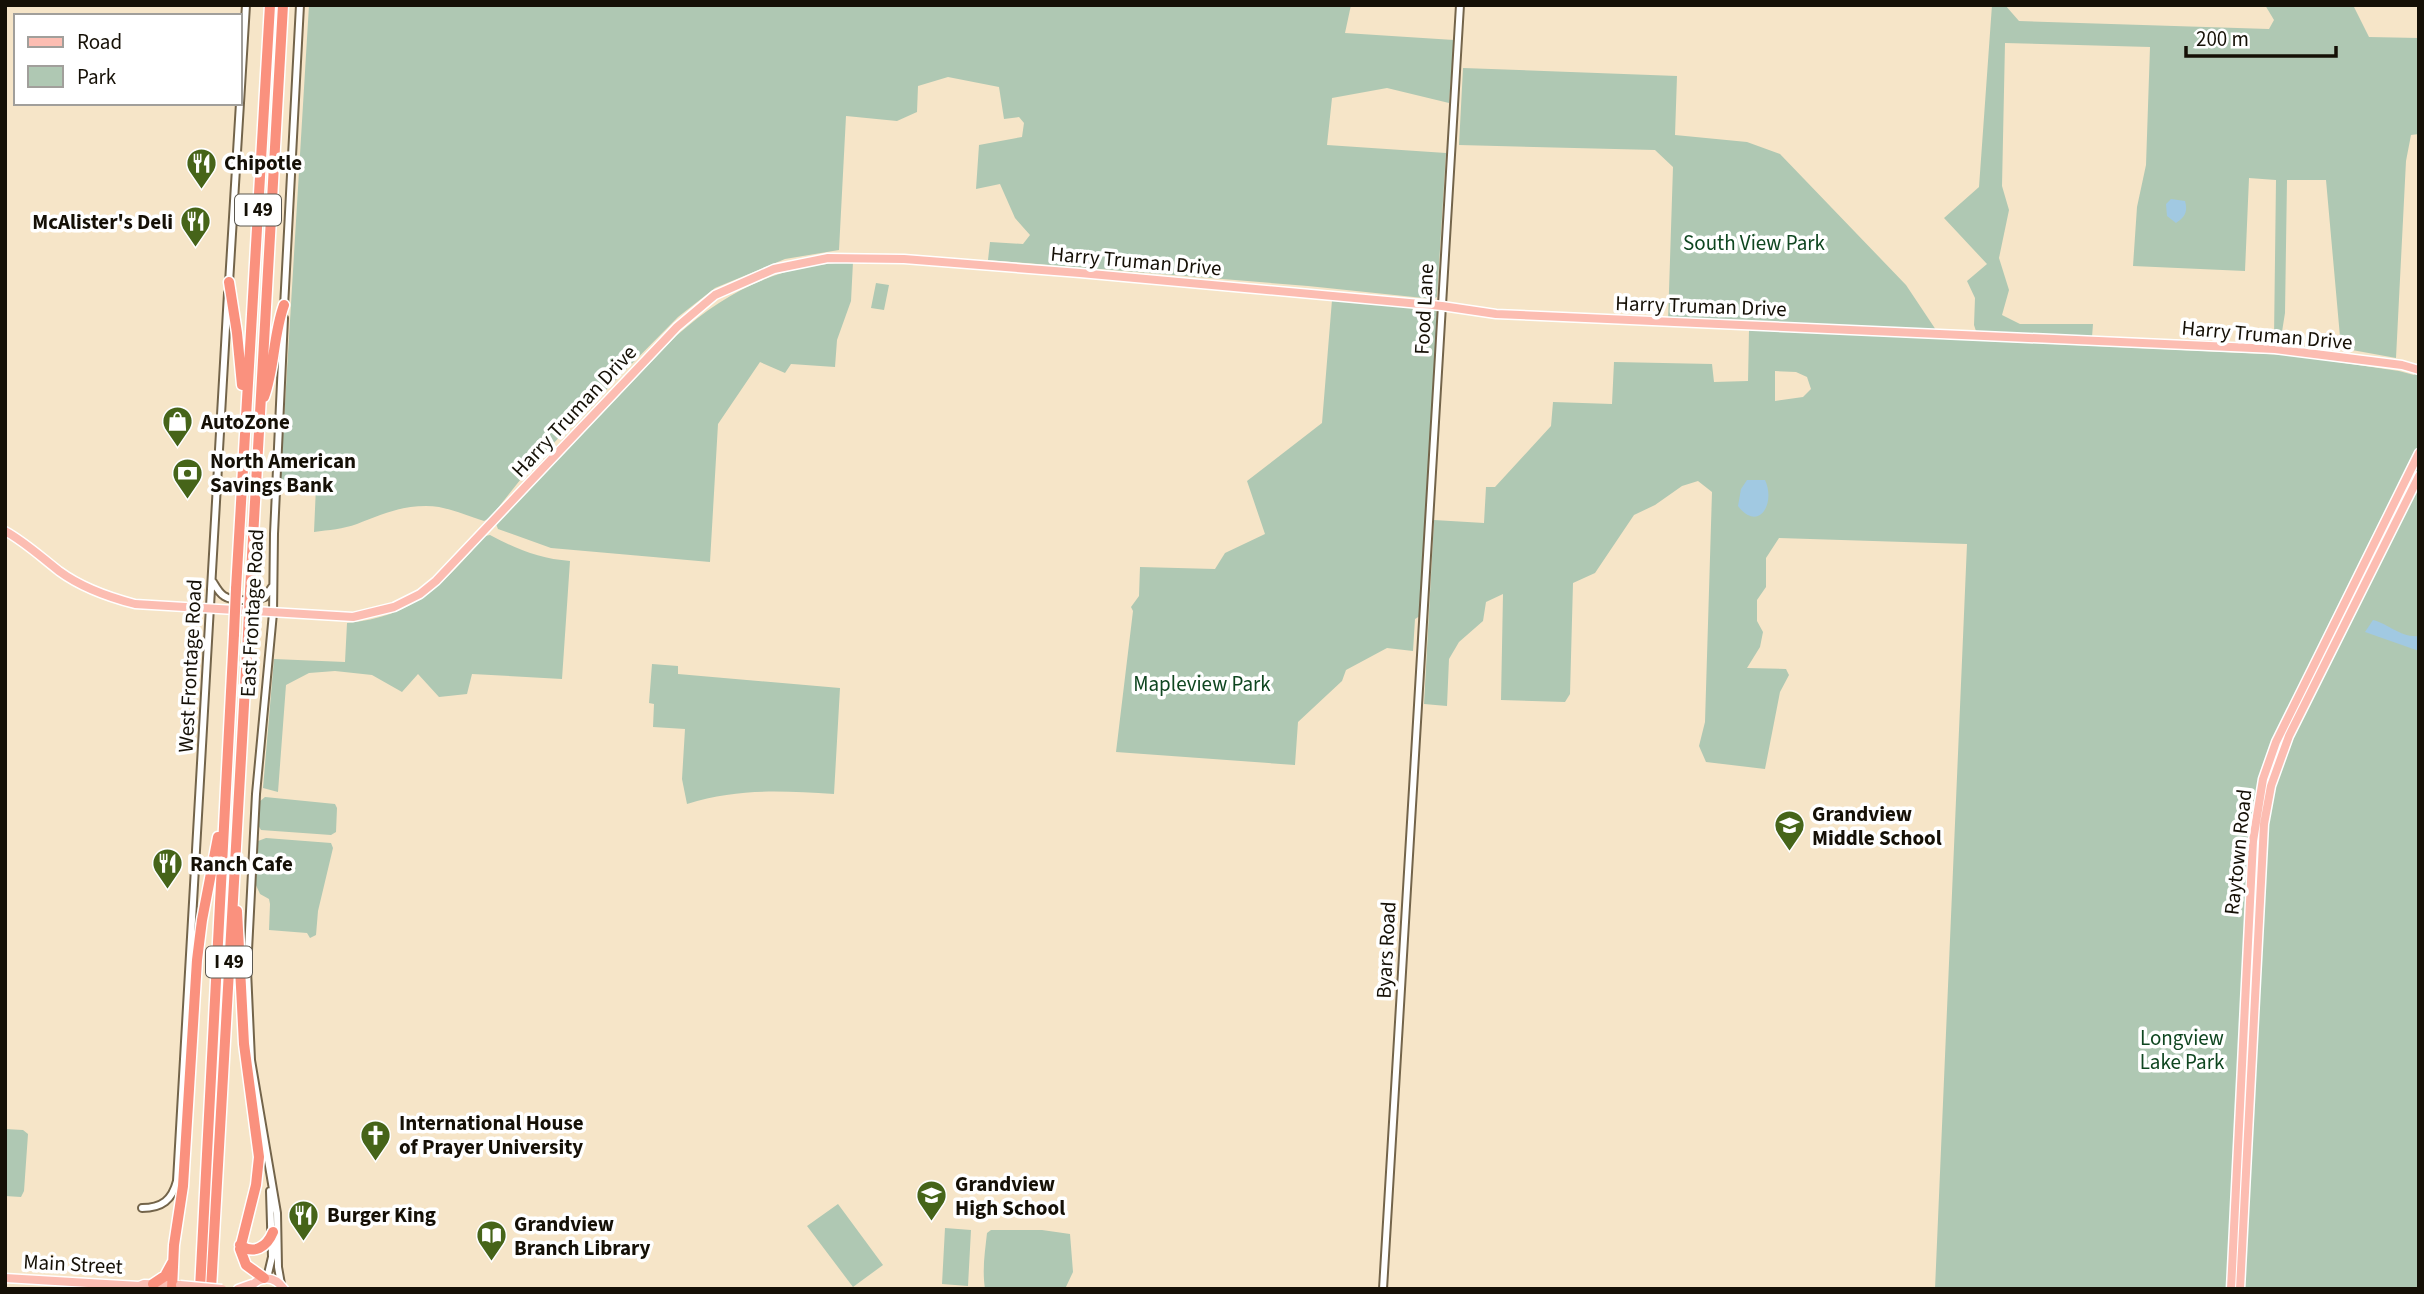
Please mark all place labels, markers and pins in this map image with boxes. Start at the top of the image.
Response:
restaurant icon: Chipotle [184,146,218,190]
place label: Chipotle [224,148,302,178]
restaurant icon: McAlister's Deli [179,205,213,249]
place label: McAlister's Deli [32,207,173,237]
shop icon: AutoZone [161,405,195,449]
place label: AutoZone [200,407,290,437]
place label: North American Savings Bank [210,446,356,500]
bank icon: North American Savings Bank [170,456,204,500]
place label: Grandview Middle School [1812,799,1942,853]
school or university icon: Grandview Middle School [1772,809,1806,853]
restaurant icon: Ranch Cafe [150,847,184,891]
place label: Ranch Cafe [190,849,293,879]
place label: International House of Prayer University [399,1108,584,1162]
church icon: International House of Prayer University [359,1118,393,1162]
place label: Grandview High School [955,1169,1065,1223]
school or university icon: Grandview High School [915,1179,949,1223]
restaurant icon: Burger King [287,1198,321,1242]
place label: Burger King [327,1200,436,1230]
place label: Grandview Branch Library [514,1209,651,1263]
library icon: Grandview Branch Library [474,1219,508,1263]

